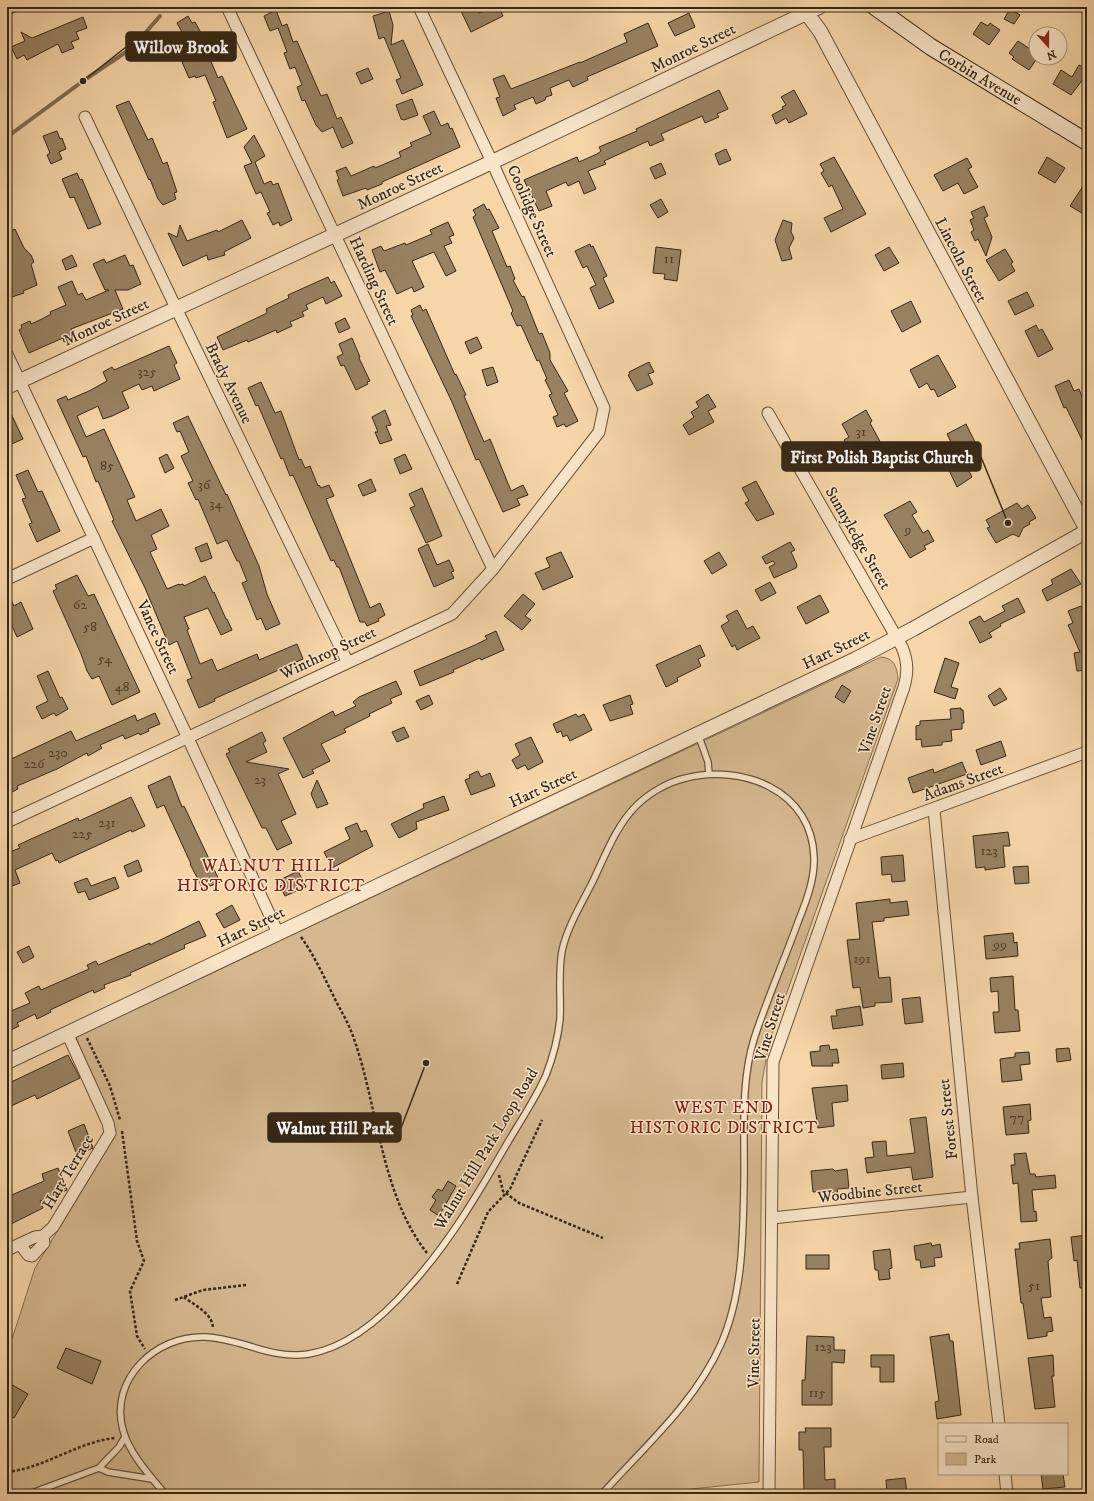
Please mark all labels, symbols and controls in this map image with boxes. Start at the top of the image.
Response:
street label: Monroe Street [647,19,739,77]
north arrow [1028,26,1068,66]
callout: Willow Brook [126,32,236,61]
text: Willow Brook [133,37,229,59]
street label: Corbin Avenue [935,44,1026,110]
text: N [1045,46,1058,63]
street label: Monroe Street [354,157,446,215]
street label: Coolidge Street [503,162,561,260]
street label: Lincoln Street [930,214,992,306]
street label: Harding Street [345,233,403,329]
house number: 11 [664,250,674,268]
street label: Monroe Street [60,293,152,351]
street label: Brady Avenue [201,339,257,427]
house number: 325 [138,363,157,381]
house number: 31 [856,423,866,441]
callout: First Polish Baptist Church [782,442,981,471]
text: First Polish Baptist Church [790,447,974,469]
house number: 85 [100,457,114,475]
house number: 36 [198,476,211,494]
street label: Sunnyledge Street [821,483,895,593]
house number: 34 [209,495,224,513]
house number: 9 [904,521,912,539]
house number: 62 [73,596,87,614]
street label: Vance Street [132,596,184,677]
house number: 58 [83,618,97,636]
street label: Winthrop Street [276,622,379,684]
street label: Hart Street [799,624,873,674]
house number: 54 [98,650,113,668]
house number: 48 [114,678,130,696]
street label: Vine Street [854,683,896,757]
house number: 230 [48,744,68,762]
house number: 226 [23,755,45,773]
street label: Adams Street [920,758,1006,806]
street label: Hart Street [506,764,580,812]
house number: 23 [254,771,266,789]
house number: 231 [98,814,116,832]
house number: 225 [72,825,92,843]
house number: 123 [980,842,998,860]
district label: WALNUT HILL HISTORIC DISTRICT [177,855,365,897]
street label: Hart Street [214,902,288,952]
house number: 99 [992,936,1007,954]
house number: 191 [853,950,871,968]
street label: Vine Street [750,990,790,1065]
street label: Walnut Hill Park Loop Road [429,1064,542,1235]
street label: Forest Street [934,1078,962,1160]
district label: WEST END HISTORIC DISTRICT [630,1097,818,1139]
house number: 77 [1010,1109,1024,1127]
callout: Walnut Hill Park [268,1113,401,1142]
text: Walnut Hill Park [275,1118,394,1140]
street label: Hart Terrace [38,1130,98,1213]
street label: Woodbine Street [816,1177,923,1208]
house number: 51 [1028,1277,1040,1295]
street label: Vine Street [743,1318,765,1389]
house number: 123 [814,1338,832,1356]
house number: 115 [808,1384,826,1402]
legend [938,1423,1068,1475]
text: Road [974,1432,999,1447]
text: Park [974,1452,996,1467]

